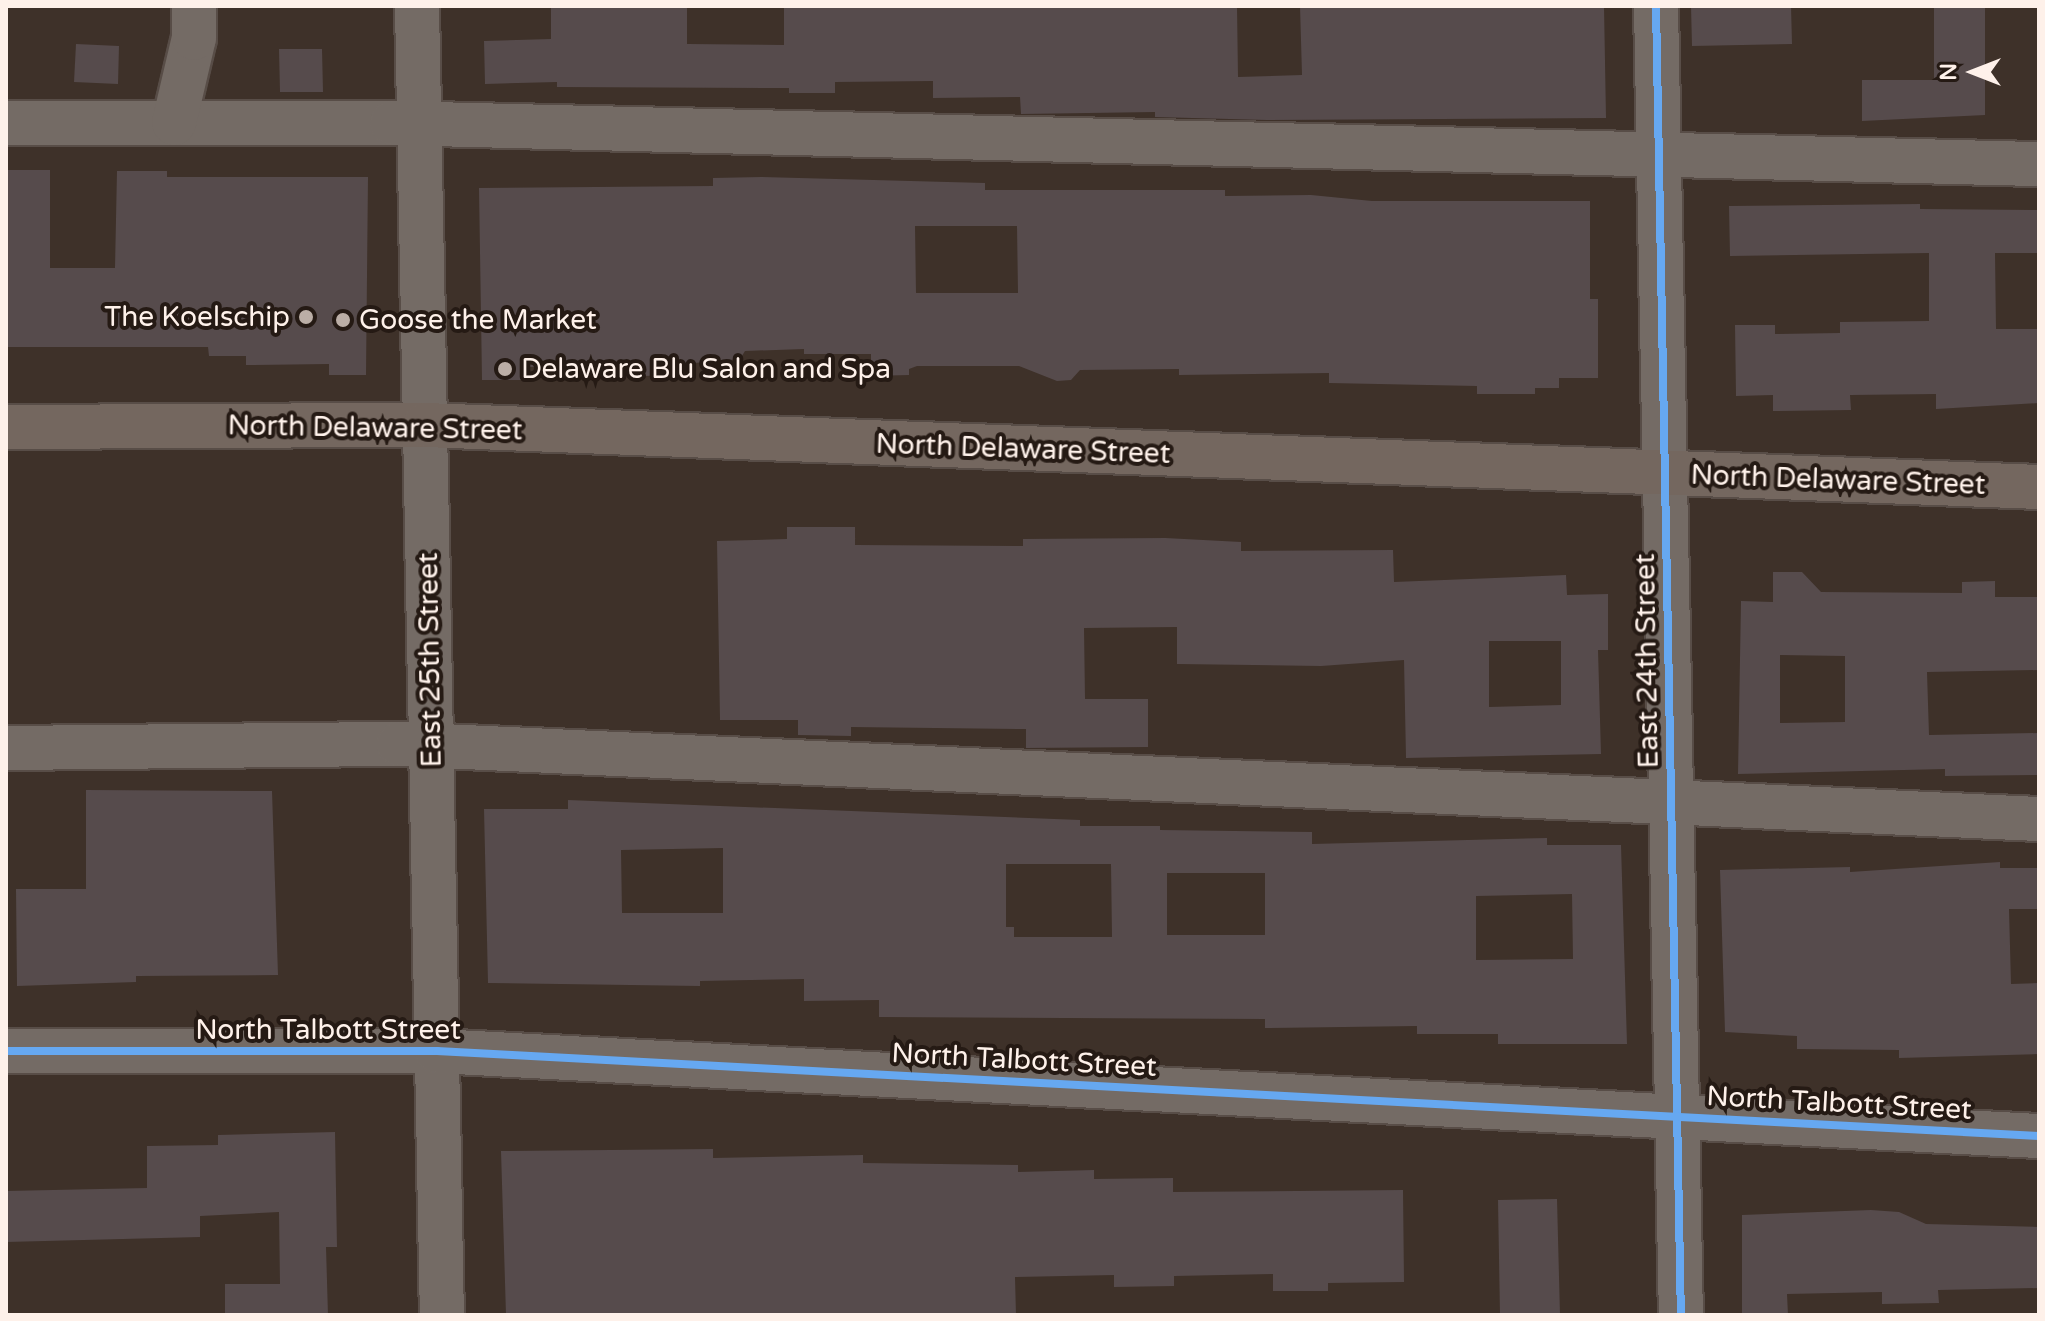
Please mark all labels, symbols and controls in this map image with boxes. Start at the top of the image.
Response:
north arrow [1933,32,2013,112]
text: N [1936,63,1962,81]
place label: The Koelschip [104,300,290,334]
place label: Goose the Market [359,303,597,337]
marker: The Koelschip [297,308,315,326]
marker: Goose the Market [334,311,352,329]
place label: Delaware Blu Salon and Spa [521,352,891,386]
marker: Delaware Blu Salon and Spa [496,360,514,378]
street label: North Delaware Street [227,409,523,447]
street label: North Delaware Street [875,427,1171,471]
street label: North Delaware Street [1690,458,1986,502]
street label: East 25th Street [411,552,449,768]
street label: East 24th Street [1628,553,1666,769]
street label: North Talbott Street [195,1013,461,1047]
street label: North Talbott Street [890,1036,1158,1084]
street label: North Talbott Street [1705,1079,1973,1127]

